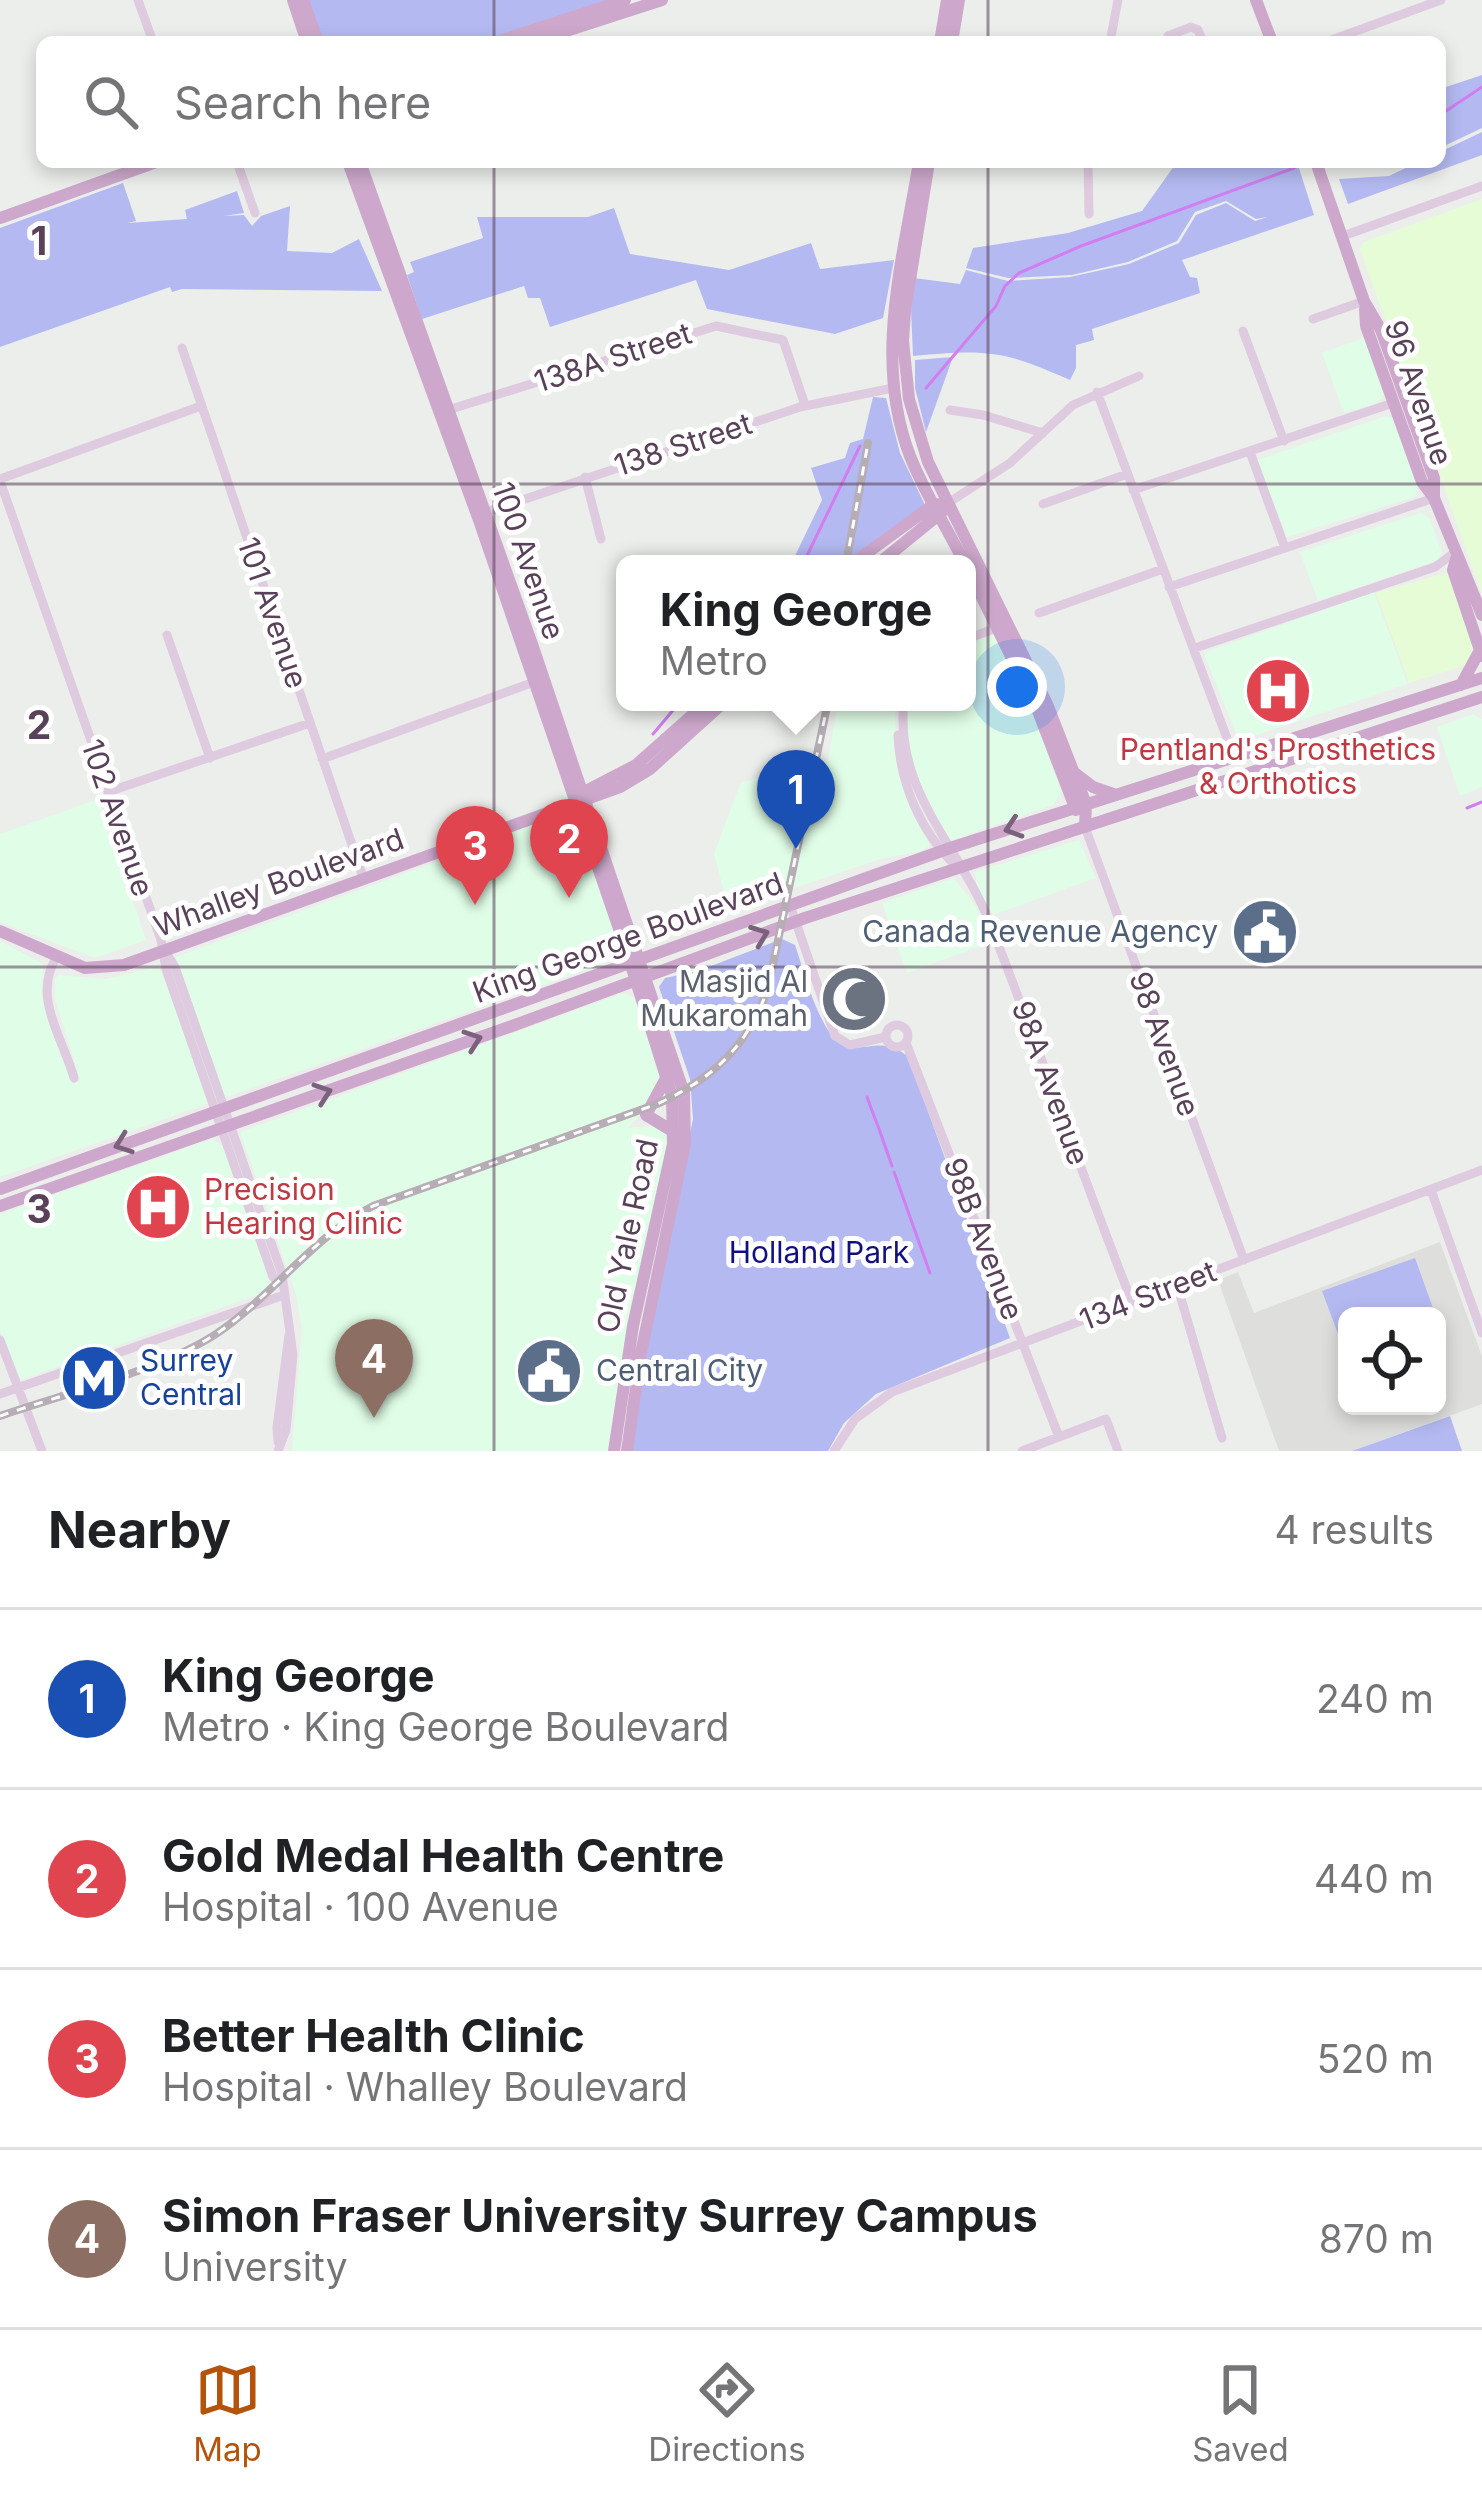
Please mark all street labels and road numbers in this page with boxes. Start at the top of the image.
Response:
street label: 138A Street [530,315,696,399]
street label: 96 Avenue [1377,315,1461,470]
street label: 138 Street [609,405,756,483]
street label: 100 Avenue [485,477,573,644]
street label: 101 Avenue [230,533,316,693]
street label: 102 Avenue [74,735,162,901]
street label: Whalley Boulevard [149,820,408,944]
street label: King George Boulevard [468,864,788,1010]
street label: 98 Avenue [1122,967,1208,1121]
street label: 98A Avenue [1005,996,1097,1169]
street label: Old Yale Road [589,1135,665,1336]
street label: 98B Avenue [937,1153,1031,1325]
street label: 134 Street [1074,1253,1221,1338]

